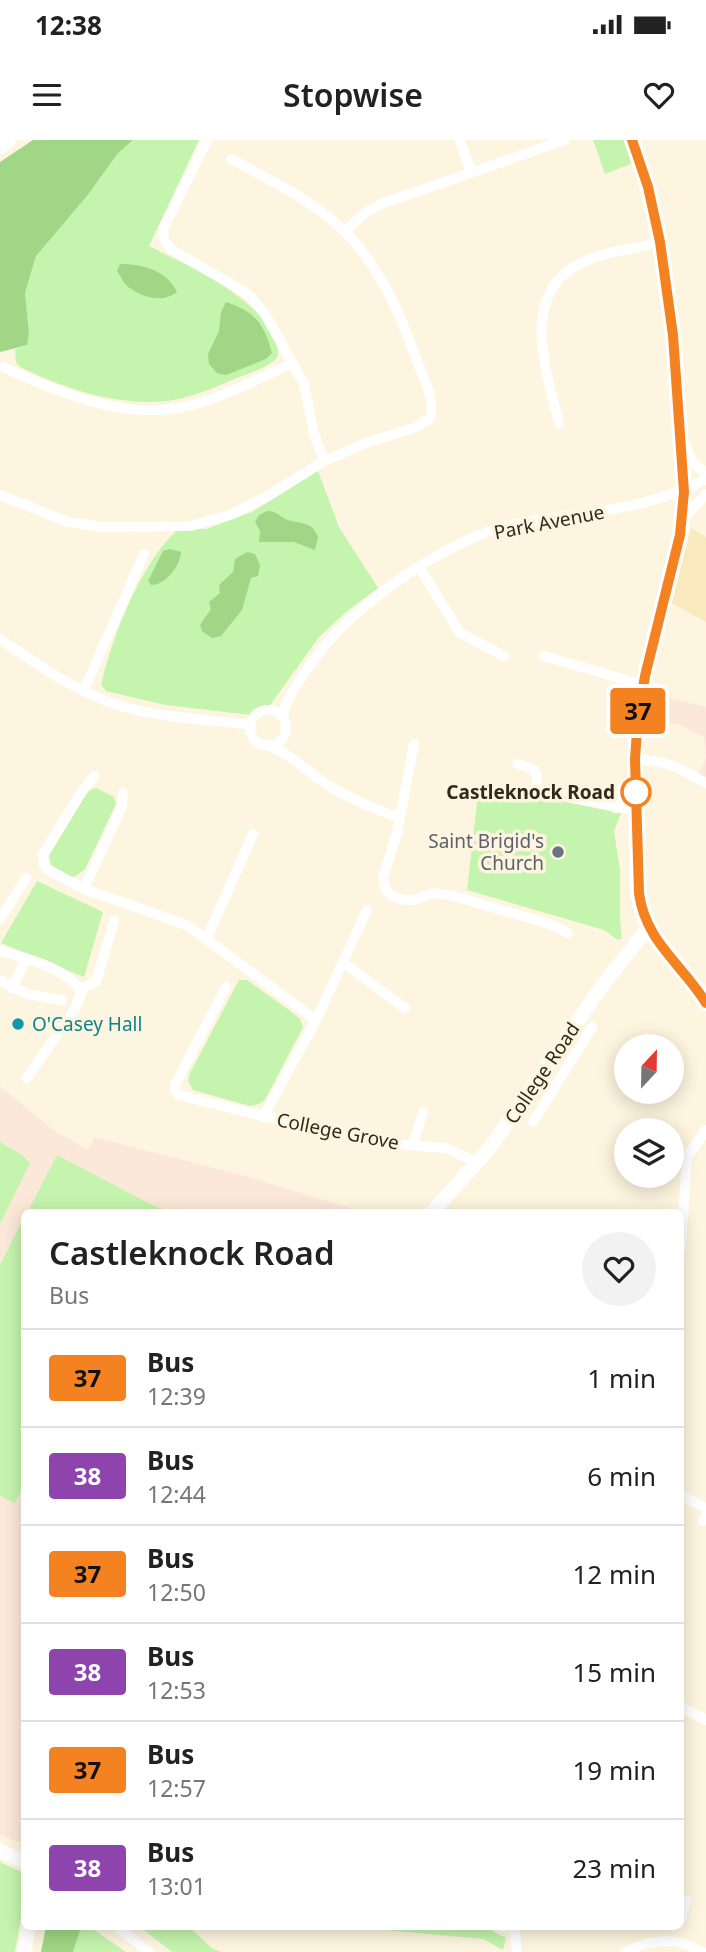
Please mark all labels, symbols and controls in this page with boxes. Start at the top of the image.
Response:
text: 12:38 [35,7,102,43]
text: Stopwise [283,73,423,116]
icon: menu [28,76,66,114]
icon: heart [640,76,678,114]
street label: Park Avenue [492,499,606,545]
line badge: 37 [606,688,670,734]
text: 37 [624,694,652,727]
marker: Castleknock Road [621,777,651,807]
place label: Castleknock Road [446,779,615,805]
place label: Saint Brigid's Church [428,828,544,876]
marker: Saint Brigid's Church [550,844,566,860]
place label: O'Casey Hall [32,1011,142,1037]
marker: O'Casey Hall [10,1016,26,1032]
street label: College Road [499,1017,585,1129]
north arrow [614,1034,684,1104]
map controls [614,1034,684,1188]
street label: College Grove [275,1106,401,1156]
button: layers [614,1118,684,1188]
text: Castleknock Road [49,1230,335,1275]
button: heart [582,1232,656,1306]
text: Bus [49,1279,89,1311]
text: Bus [147,1344,194,1380]
text: 1 min [587,1360,656,1396]
text: 37 [74,1361,101,1394]
text: 12:39 [147,1380,206,1412]
text: Bus [147,1442,194,1478]
text: 6 min [587,1458,656,1494]
text: 38 [74,1459,101,1492]
text: 12:44 [147,1478,206,1510]
text: Bus [147,1540,194,1576]
text: 12 min [572,1556,656,1592]
text: 37 [74,1557,101,1590]
text: 12:50 [147,1576,206,1608]
text: Bus [147,1638,194,1674]
text: 15 min [572,1654,656,1690]
text: 38 [74,1655,101,1688]
text: 12:53 [147,1674,206,1706]
text: Bus [147,1736,194,1772]
text: 19 min [572,1752,656,1788]
text: 37 [74,1753,101,1786]
text: 12:57 [147,1772,206,1804]
text: Bus [147,1834,194,1870]
text: 23 min [572,1850,656,1886]
text: 38 [74,1851,101,1884]
text: 13:01 [147,1870,206,1902]

